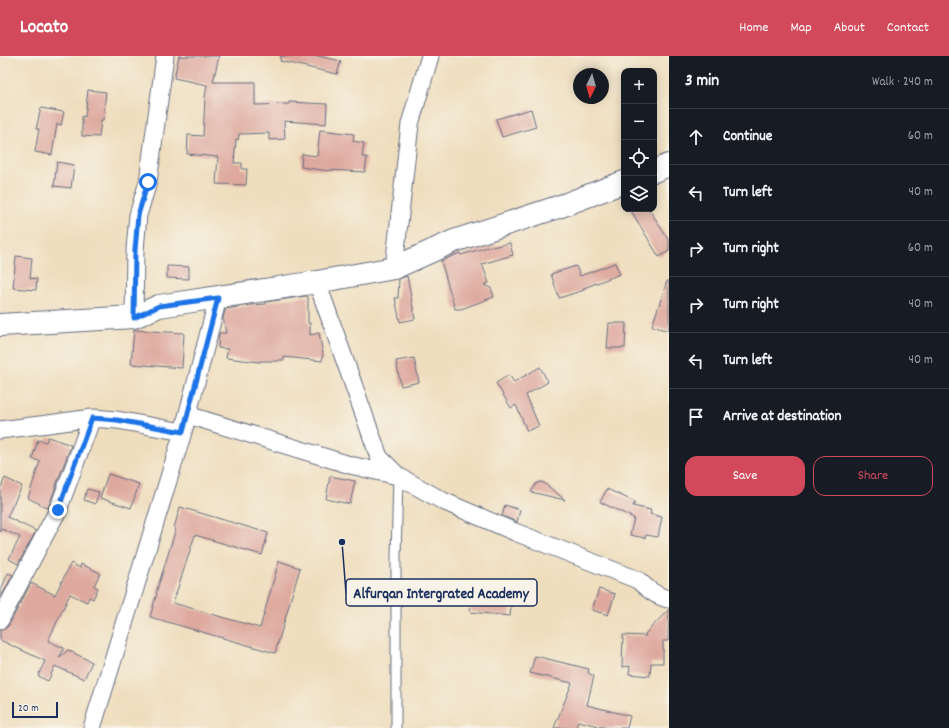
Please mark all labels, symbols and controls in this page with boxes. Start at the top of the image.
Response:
text: Locato [20,15,68,42]
text: Home [739,18,768,38]
text: Map [790,18,812,38]
text: About [834,18,865,38]
text: Contact [887,18,929,38]
north arrow [573,68,609,104]
map controls [621,68,657,212]
button: + [621,68,657,104]
text: 3 min [685,70,719,94]
text: Walk · 240 m [872,73,933,92]
button: − [621,104,657,140]
icon: ahead [685,126,707,148]
text: Continue [723,126,772,148]
text: 60 m [908,127,933,146]
button: locate [621,140,657,176]
route start [139,173,157,191]
button: layers [621,176,657,212]
icon: left [685,182,707,204]
text: Turn left [723,182,772,204]
text: 40 m [909,183,933,202]
icon: right [685,238,707,260]
text: Turn right [723,238,779,260]
text: 60 m [908,239,933,258]
icon: right [685,294,707,316]
text: Turn right [723,294,779,316]
text: 40 m [909,295,933,314]
icon: left [685,350,707,372]
text: Turn left [723,350,772,372]
text: 40 m [909,351,933,370]
icon: arrive [685,406,707,428]
text: Arrive at destination [723,406,841,428]
button: Save [685,456,805,496]
button: Share [813,456,933,496]
route end [49,501,67,519]
callout: Alfurqan Intergrated Academy [346,579,537,606]
text: Alfurqan Intergrated Academy [353,584,530,606]
scale bar [12,700,58,719]
text: 20 m [18,701,39,717]

